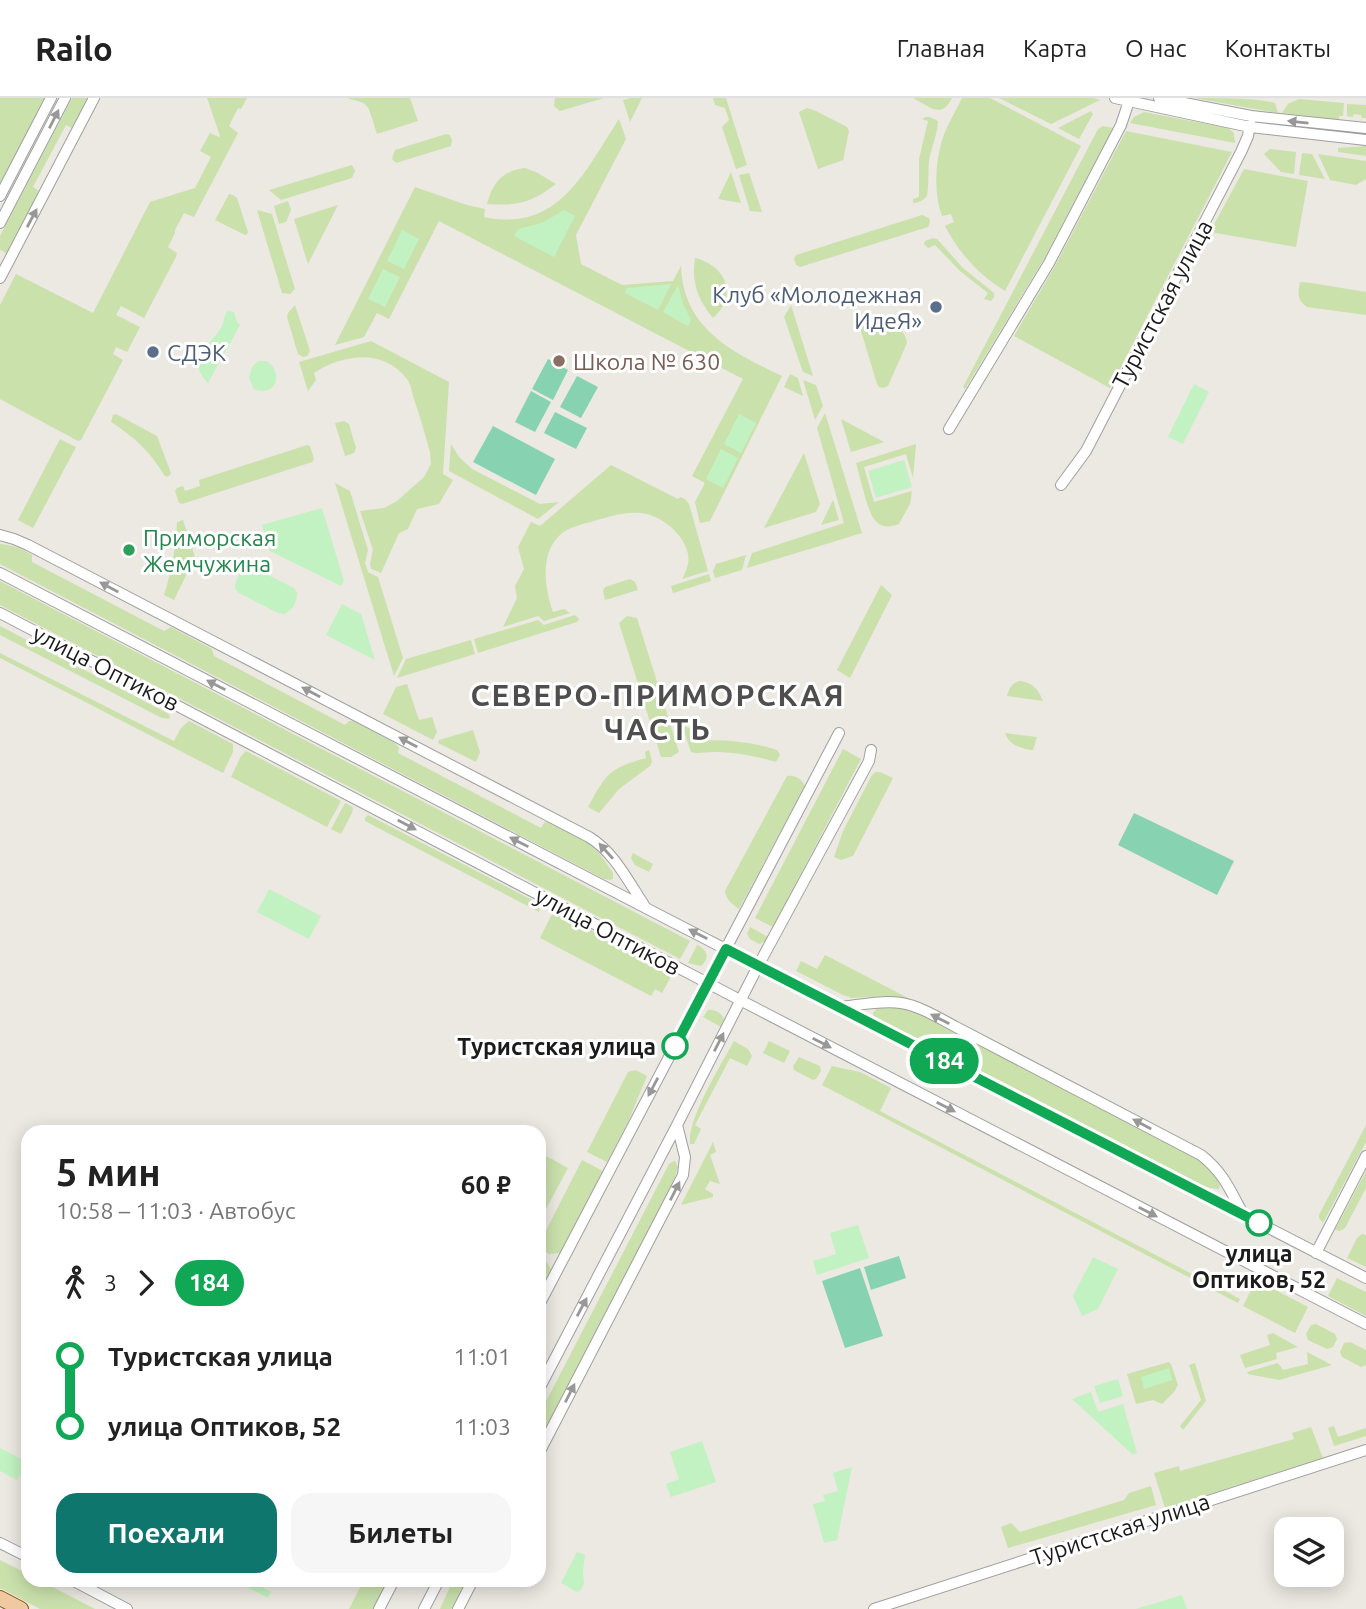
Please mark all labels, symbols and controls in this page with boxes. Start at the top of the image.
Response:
text: Railo [35,30,113,67]
text: Главная [897,35,985,62]
text: Карта [1023,35,1087,62]
text: О нас [1125,35,1187,62]
text: Контакты [1225,35,1331,62]
one-way arrow [48,109,60,129]
one-way arrow [1287,116,1309,127]
one-way arrow [25,207,37,227]
street label: Туристская улица [1107,216,1217,392]
place label: Клуб «Молодежная ИдеЯ» [712,282,922,333]
marker: Клуб «Молодежная ИдеЯ» [928,299,944,315]
place label: СДЭК [167,340,226,365]
marker: СДЭК [145,344,161,360]
place label: Школа № 630 [573,349,720,374]
marker: Школа № 630 [551,353,567,369]
place label: Приморская Жемчужина [143,525,276,576]
marker: Приморская Жемчужина [121,542,137,558]
one-way arrow [99,581,119,592]
street label: улица Оптиков [29,620,183,716]
district label: СЕВЕРО-ПРИМОРСКАЯ ЧАСТЬ [470,678,846,746]
one-way arrow [206,679,226,691]
one-way arrow [300,686,320,698]
one-way arrow [397,737,417,749]
one-way arrow [398,819,418,831]
one-way arrow [509,836,529,848]
one-way arrow [598,842,614,860]
street label: улица Оптиков [531,882,685,980]
one-way arrow [688,929,708,940]
one-way arrow [930,1014,950,1025]
one-way arrow [714,1032,725,1052]
marker: Туристская улица [662,1033,688,1059]
place label: Туристская улица [457,1034,656,1059]
one-way arrow [812,1037,832,1048]
line badge: 184 [904,1038,984,1084]
text: 184 [924,1047,964,1074]
one-way arrow [648,1077,659,1097]
one-way arrow [936,1101,956,1113]
one-way arrow [1132,1119,1152,1130]
text: 5 мин [56,1151,161,1193]
text: 60 ₽ [461,1170,511,1199]
one-way arrow [669,1181,681,1201]
text: 10:58 – 11:03 · Автобус [56,1198,296,1223]
one-way arrow [1138,1206,1158,1217]
marker: улица Оптиков, 52 [1246,1210,1272,1236]
place label: улица Оптиков, 52 [1192,1241,1326,1293]
icon: walk [56,1264,94,1302]
icon: forward [127,1264,165,1302]
text: 184 [189,1269,230,1296]
text: 3 [104,1270,117,1295]
one-way arrow [576,1297,588,1317]
text: Туристская улица [108,1342,333,1371]
text: 11:01 [453,1344,511,1369]
one-way arrow [565,1383,576,1403]
text: улица Оптиков, 52 [108,1412,341,1441]
text: 11:03 [453,1414,511,1439]
street label: Туристская улица [1027,1488,1213,1570]
button: Поехали [56,1493,277,1573]
button: Билеты [291,1493,511,1573]
map controls [1274,1517,1344,1587]
button: layers [1274,1517,1344,1587]

